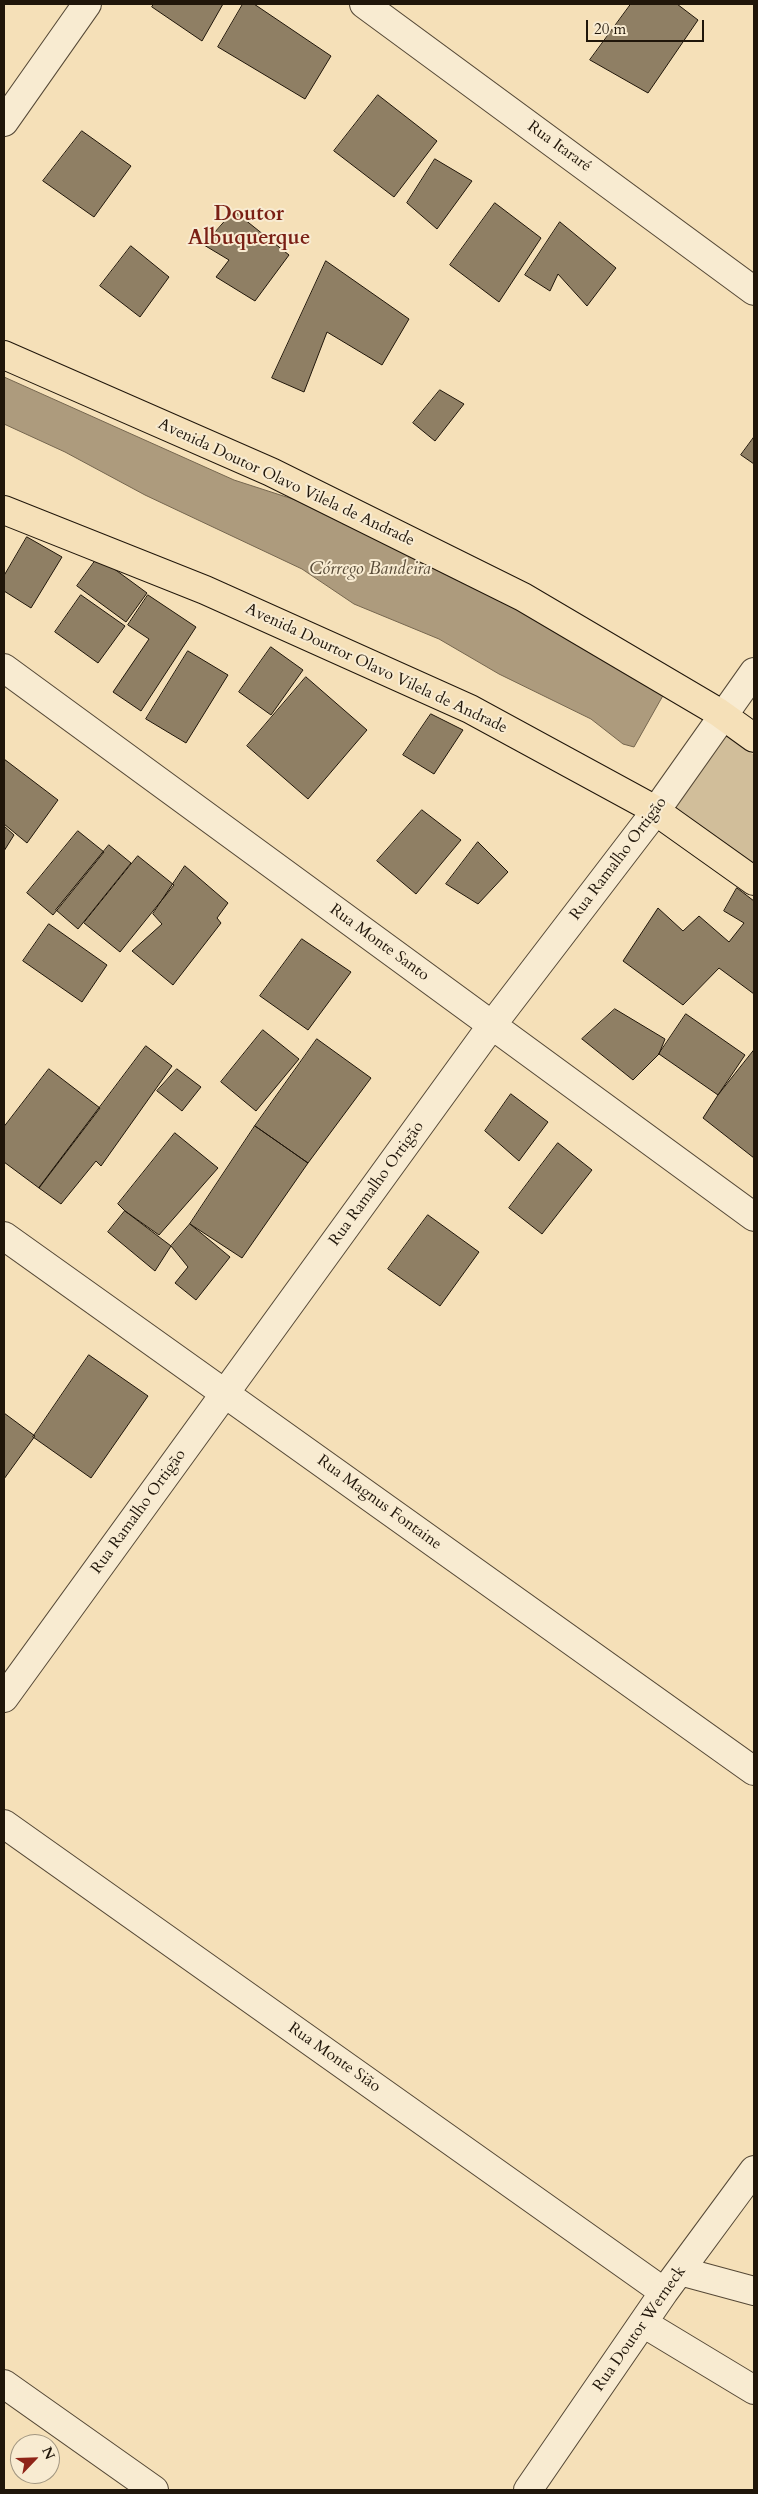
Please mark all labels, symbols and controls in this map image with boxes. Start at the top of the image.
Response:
scale bar [588,10,706,42]
text: 20 m [594,19,626,39]
street label: Rua Itararé [523,117,595,177]
district label: Doutor Albuquerque [188,202,310,252]
street label: Avenida Doutor Olavo Vilela de Andrade [155,415,417,551]
water label: Córrego Bandeira [309,559,431,581]
street label: Avenida Dourtor Olavo Vilela de Andrade [242,600,510,738]
street label: Rua Ramalho Ortigão [566,794,672,924]
street label: Rua Monte Santo [326,900,432,986]
street label: Rua Ramalho Ortigão [325,1118,429,1250]
street label: Rua Ramalho Ortigão [87,1446,191,1578]
street label: Rua Magnus Fontaine [313,1451,445,1555]
street label: Rua Monte Sião [284,2019,384,2097]
street label: Rua Doutor Werneck [590,2263,690,2395]
north arrow [10,2434,60,2484]
text: N [37,2444,59,2463]

